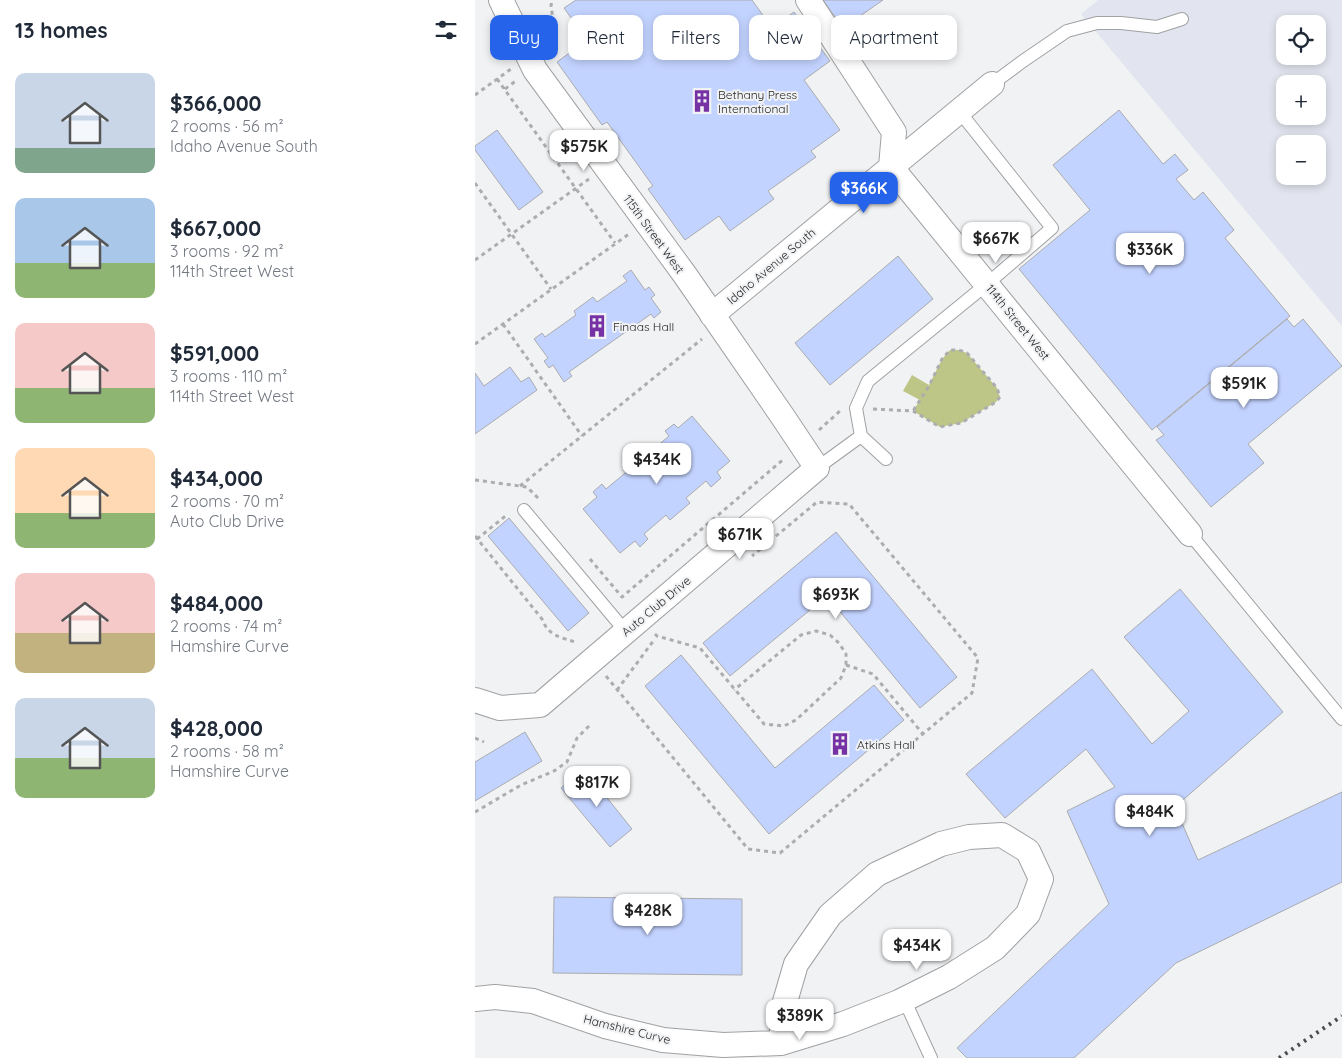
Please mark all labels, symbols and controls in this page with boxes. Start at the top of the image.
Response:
chip: Buy [490,15,558,60]
chip: Rent [568,15,643,60]
chip: Filters [653,15,739,60]
chip: New [749,15,821,60]
chip: Apartment [831,15,957,60]
map controls [1276,15,1326,185]
button: locate [1276,15,1326,65]
icon: filters [432,16,460,44]
text: 13 homes [15,17,108,43]
button: + [1276,75,1326,125]
place label: Bethany Press International [718,87,798,116]
building icon: Bethany Press International [689,88,715,114]
text: $366,000 [170,90,262,116]
icon: home [55,93,115,153]
text: 2 rooms · 56 m² [170,116,284,136]
pin: $575K [549,130,619,172]
button: − [1276,135,1326,185]
text: Idaho Avenue South [170,136,318,156]
text: $575K [560,136,608,156]
pin: $366K [829,172,899,214]
text: $366K [841,178,887,198]
street label: 115th Street West [620,192,688,276]
text: $667,000 [170,215,261,241]
icon: home [55,218,115,278]
pin: $667K [961,222,1031,264]
street label: Idaho Avenue South [724,225,818,307]
text: $667K [973,228,1019,248]
pin: $336K [1115,232,1185,275]
text: $336K [1127,239,1173,259]
text: 3 rooms · 92 m² [170,241,284,261]
text: 114th Street West [170,261,294,281]
street label: 114th Street West [983,281,1053,363]
building icon: Finaas Hall [584,313,610,339]
place label: Finaas Hall [613,319,674,334]
text: $591,000 [170,340,259,366]
icon: home [55,343,115,403]
text: 3 rooms · 110 m² [170,366,287,386]
pin: $591K [1209,366,1279,409]
text: $591K [1222,373,1266,393]
text: 114th Street West [170,386,294,406]
pin: $434K [622,442,692,485]
text: $434K [633,449,681,469]
text: $434,000 [170,465,263,491]
icon: home [55,468,115,528]
text: 2 rooms · 70 m² [170,491,284,511]
text: Auto Club Drive [170,511,284,531]
pin: $671K [705,518,775,560]
text: $671K [718,524,762,544]
street label: Auto Club Drive [618,573,694,639]
pin: $693K [801,578,871,620]
text: $693K [813,584,859,604]
text: $484,000 [170,590,263,616]
icon: home [55,593,115,653]
text: 2 rooms · 74 m² [170,616,282,636]
text: Hamshire Curve [170,636,289,656]
text: $428,000 [170,715,263,741]
icon: home [55,718,115,778]
building icon: Atkins Hall [827,731,853,757]
place label: Atkins Hall [857,737,915,752]
text: 2 rooms · 58 m² [170,741,284,761]
text: Hamshire Curve [170,761,289,781]
pin: $817K [562,766,632,808]
text: $817K [575,772,619,792]
pin: $484K [1115,794,1185,837]
text: $484K [1126,801,1174,821]
pin: $428K [613,894,683,936]
text: $428K [624,900,672,920]
pin: $434K [882,928,952,971]
text: $434K [893,935,941,955]
pin: $389K [765,998,835,1041]
text: $389K [777,1005,823,1025]
street label: Hamshire Curve [582,1011,672,1047]

